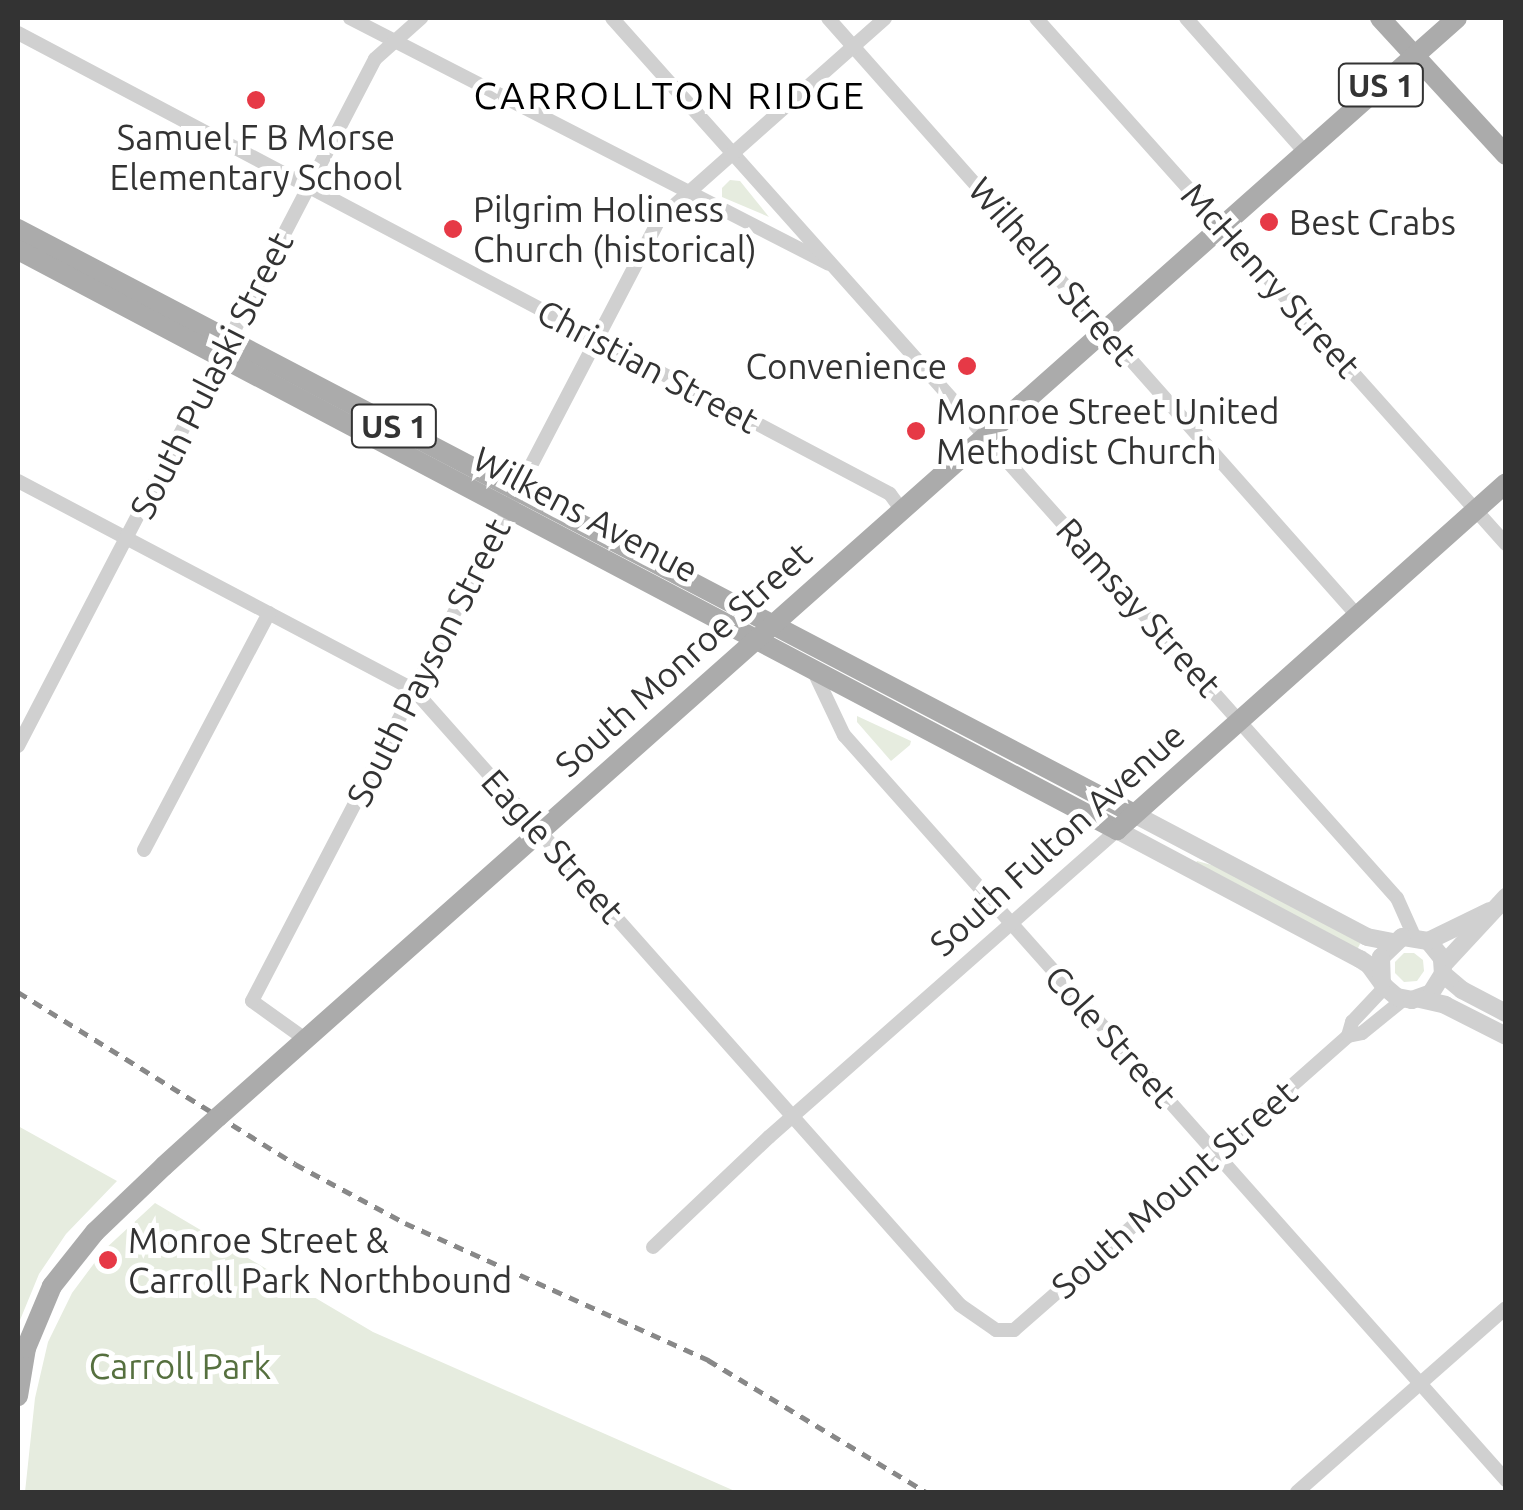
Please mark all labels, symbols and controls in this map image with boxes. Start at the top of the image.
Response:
road number: US 1 [1336,58,1426,112]
district label: CARROLLTON RIDGE [473,73,867,119]
marker: Samuel F B Morse Elementary School [245,89,267,111]
place label: Samuel F B Morse Elementary School [110,116,402,198]
street label: Wilhelm Street [960,168,1146,374]
street label: McHenry Street [1173,174,1369,386]
place label: Pilgrim Holiness Church (historical) [473,188,757,270]
place label: Best Crabs [1289,201,1456,243]
marker: Best Crabs [1258,211,1280,233]
marker: Pilgrim Holiness Church (historical) [442,218,464,240]
street label: South Pulaski Street [121,225,301,525]
street label: Christian Street [530,290,766,442]
place label: Convenience [746,345,947,387]
marker: Convenience [956,355,978,377]
place label: Monroe Street United Methodist Church [936,390,1280,472]
road number: US 1 [349,399,439,453]
marker: Monroe Street United Methodist Church [905,420,927,442]
street label: Wilkens Avenue [467,437,705,591]
street label: Ramsay Street [1048,509,1230,705]
street label: South Payson Street [337,511,519,813]
street label: South Monroe Street [546,533,820,785]
street label: South Fulton Avenue [921,714,1193,964]
street label: Eagle Street [473,761,633,931]
street label: Cole Street [1036,957,1186,1115]
street label: South Mount Street [1043,1071,1305,1307]
place label: Monroe Street & Carroll Park Northbound [128,1219,512,1301]
marker: Monroe Street & Carroll Park Northbound [97,1249,119,1271]
park label: Carroll Park [89,1345,271,1387]

